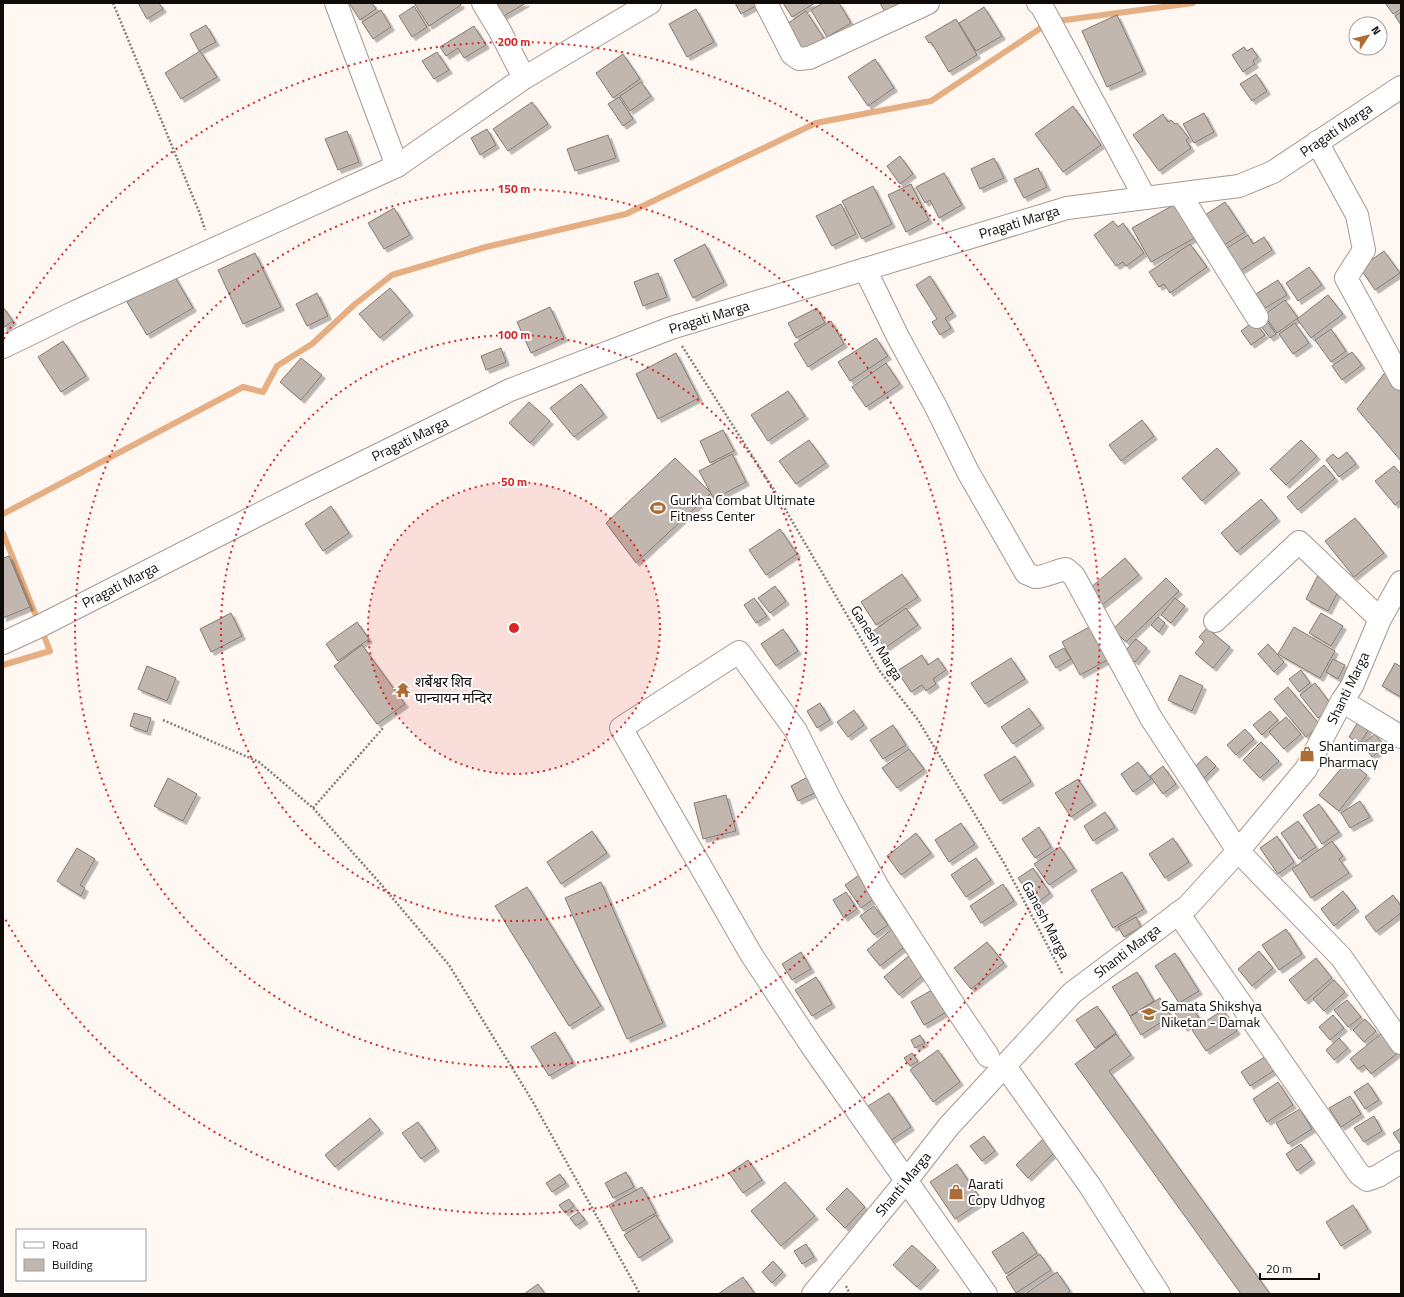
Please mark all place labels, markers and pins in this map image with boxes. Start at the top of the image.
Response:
place label: Gurkha Combat Ultimate Fitness Center [670,489,815,526]
sports icon: Gurkha Combat Ultimate Fitness Center [649,499,667,517]
centre of rings [507,621,521,635]
place label: शर्बेश्वर शिव पान्चायन मन्दिर [415,671,492,708]
temple icon: शर्बेश्वर शिव पान्चायन मन्दिर [394,681,412,699]
place label: Shantimarga Pharmacy [1319,735,1394,772]
shop icon: Shantimarga Pharmacy [1298,745,1316,763]
place label: Samata Shikshya Niketan - Damak [1161,995,1262,1032]
school or university icon: Samata Shikshya Niketan - Damak [1140,1005,1158,1023]
place label: Aarati Copy Udhyog [968,1173,1045,1210]
shop icon: Aarati Copy Udhyog [947,1183,965,1201]

